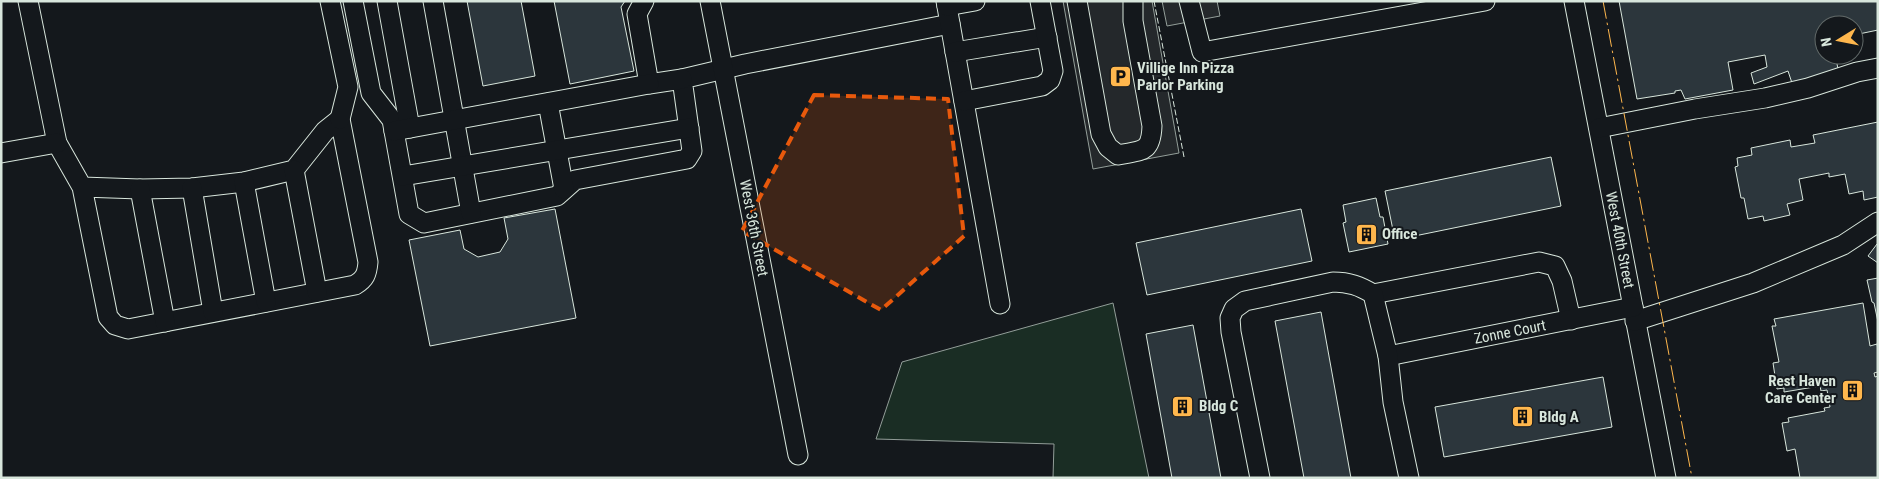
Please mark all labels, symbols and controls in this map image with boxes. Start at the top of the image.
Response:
north arrow [1814,15,1864,65]
text: N [1818,37,1835,48]
place label: Villige Inn Pizza Parlor Parking [1137,59,1234,94]
parking icon: Villige Inn Pizza Parlor Parking [1109,65,1133,89]
street label: West 36th Street [736,178,772,278]
street label: West 40th Street [1602,190,1638,290]
building icon: Office [1354,222,1378,246]
place label: Office [1382,225,1417,243]
street label: Zonne Court [1473,316,1547,348]
place label: Rest Haven Care Center [1765,372,1836,407]
building icon: Rest Haven Care Center [1840,378,1864,402]
building icon: Bldg C [1171,394,1195,418]
place label: Bldg C [1199,397,1239,415]
building icon: Bldg A [1511,405,1535,429]
place label: Bldg A [1539,408,1579,426]

